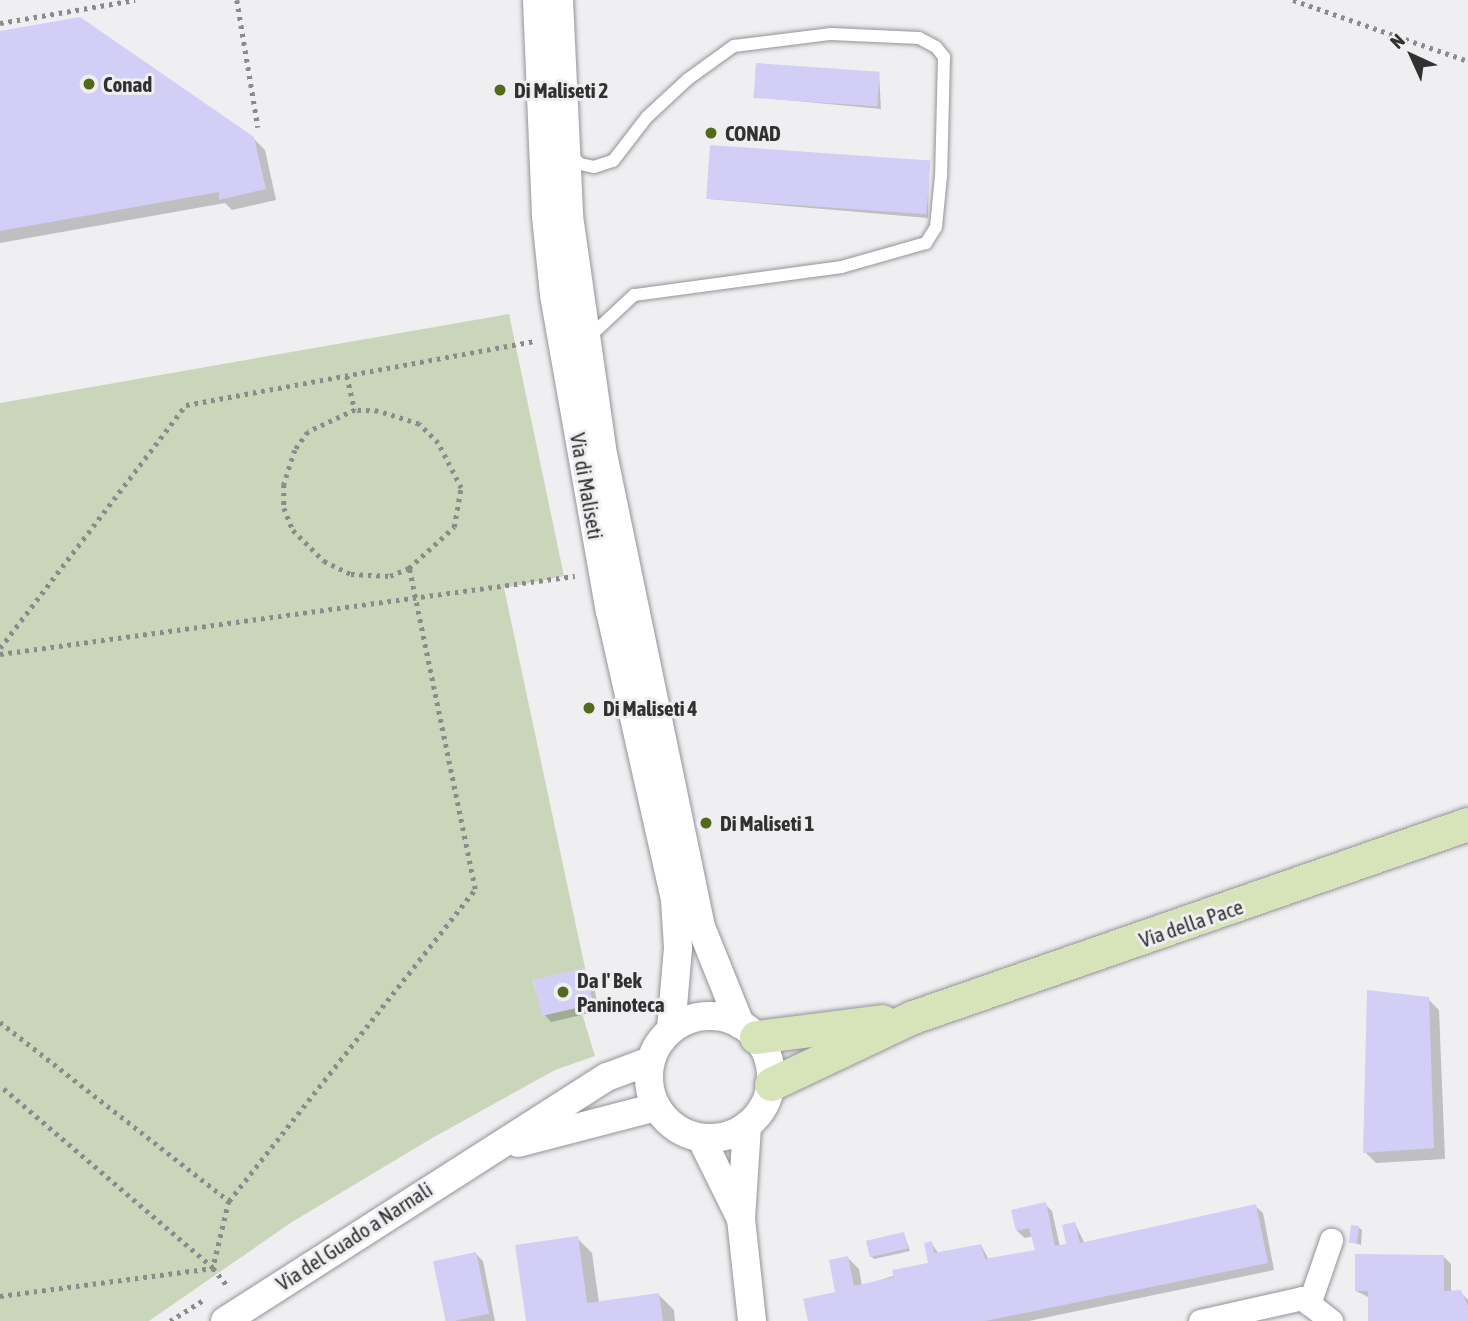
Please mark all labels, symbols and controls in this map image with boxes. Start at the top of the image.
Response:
north arrow [1377,21,1447,91]
text: N [1385,29,1409,53]
place label: Conad [103,71,152,97]
marker: Conad [81,76,97,92]
place label: Di Maliseti 2 [514,77,608,103]
marker: Di Maliseti 2 [492,82,508,98]
place label: CONAD [725,120,781,146]
marker: CONAD [703,125,719,141]
street label: Via di Maliseti [565,431,609,541]
place label: Di Maliseti 4 [603,695,697,721]
marker: Di Maliseti 4 [581,700,597,716]
place label: Di Maliseti 1 [720,810,814,836]
marker: Di Maliseti 1 [698,815,714,831]
street label: Via della Pace [1136,894,1246,952]
place label: Da I' Bek Paninoteca [577,967,665,1017]
marker: Da I' Bek Paninoteca [555,984,571,1000]
street label: Via del Guado a Narnali [271,1176,437,1296]

